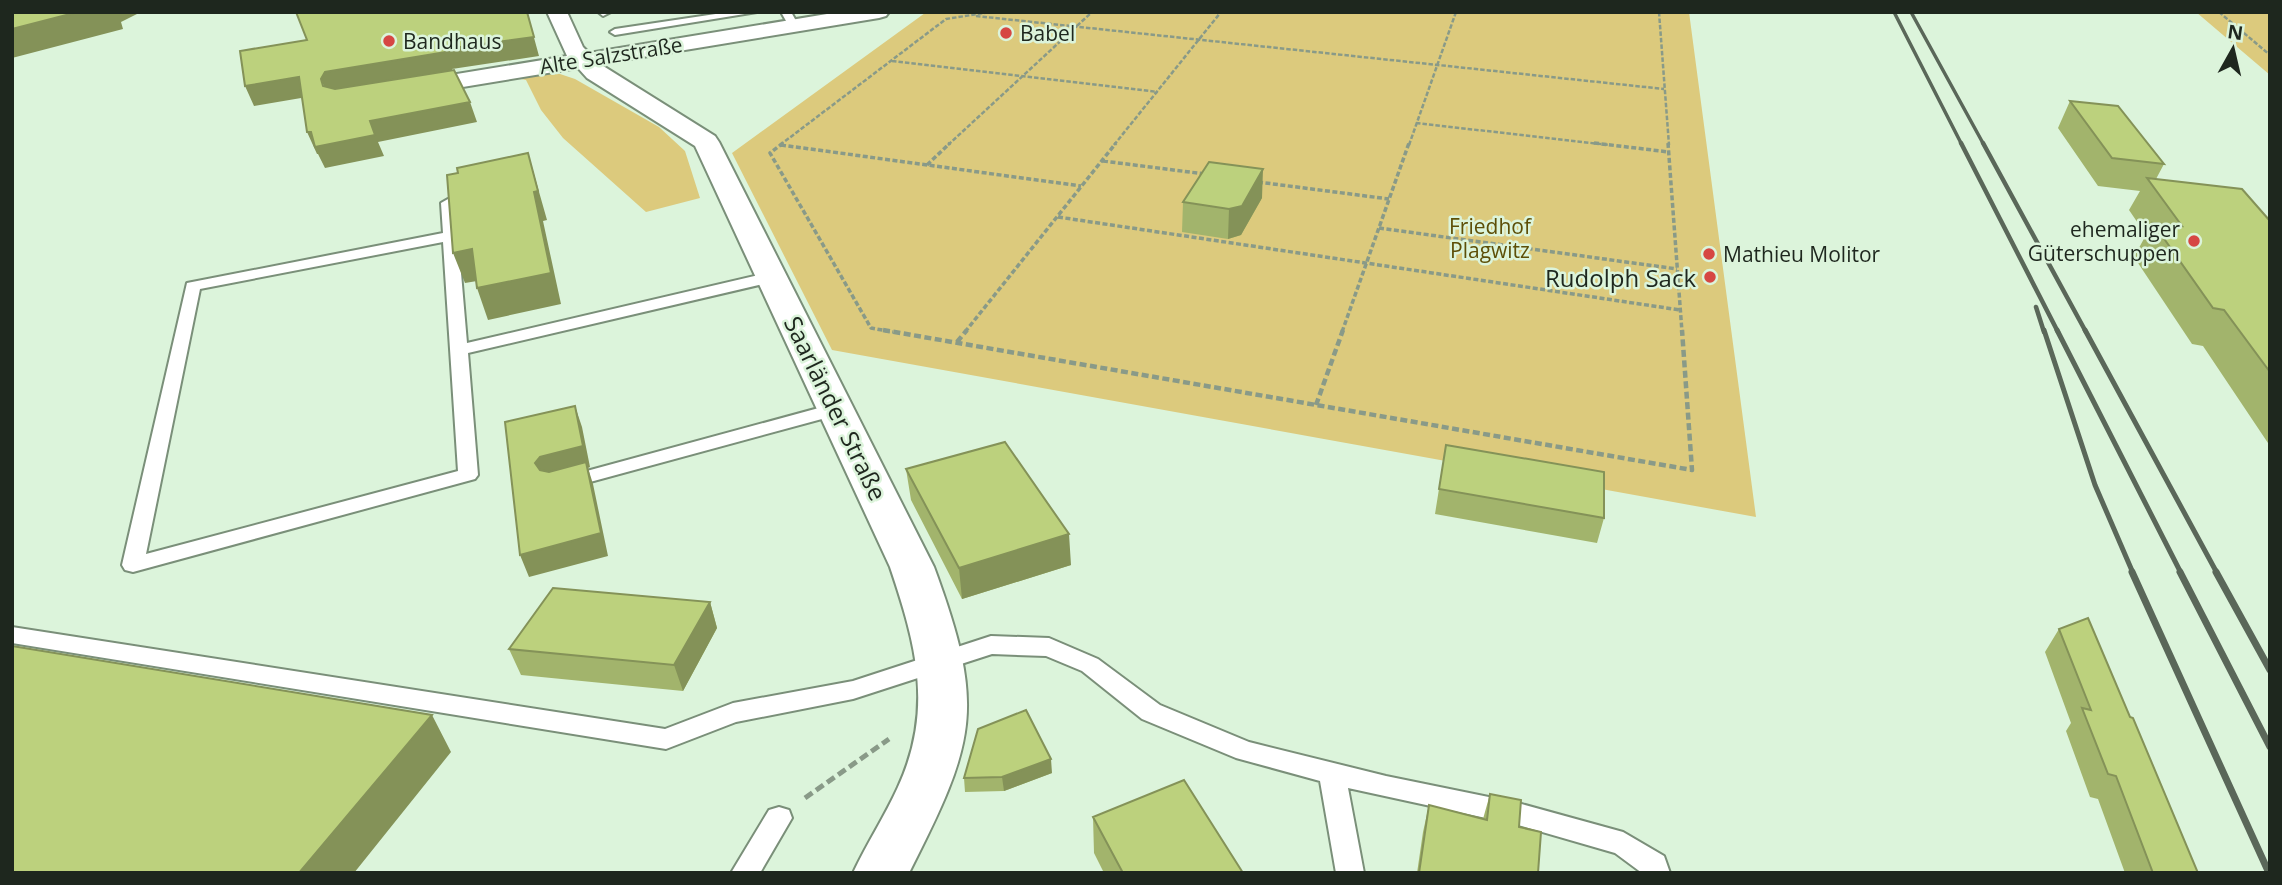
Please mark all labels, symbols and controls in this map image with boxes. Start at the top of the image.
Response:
north arrow [2198,14,2268,84]
text: N [2226,18,2245,46]
place label: Babel [1020,19,1075,47]
marker: Babel [998,25,1014,41]
place label: Bandhaus [403,27,501,55]
street label: Alte Salzstraße [538,30,684,80]
marker: Bandhaus [381,33,397,49]
park label: Friedhof Plagwitz [1449,212,1533,264]
place label: ehemaliger Güterschuppen [2028,215,2180,267]
marker: ehemaliger Güterschuppen [2186,233,2202,249]
place label: Mathieu Molitor [1723,240,1881,268]
marker: Mathieu Molitor [1701,246,1717,262]
place label: Rudolph Sack [1545,261,1696,294]
marker: Rudolph Sack [1702,269,1718,285]
street label: Saarländer Straße [777,310,895,506]

